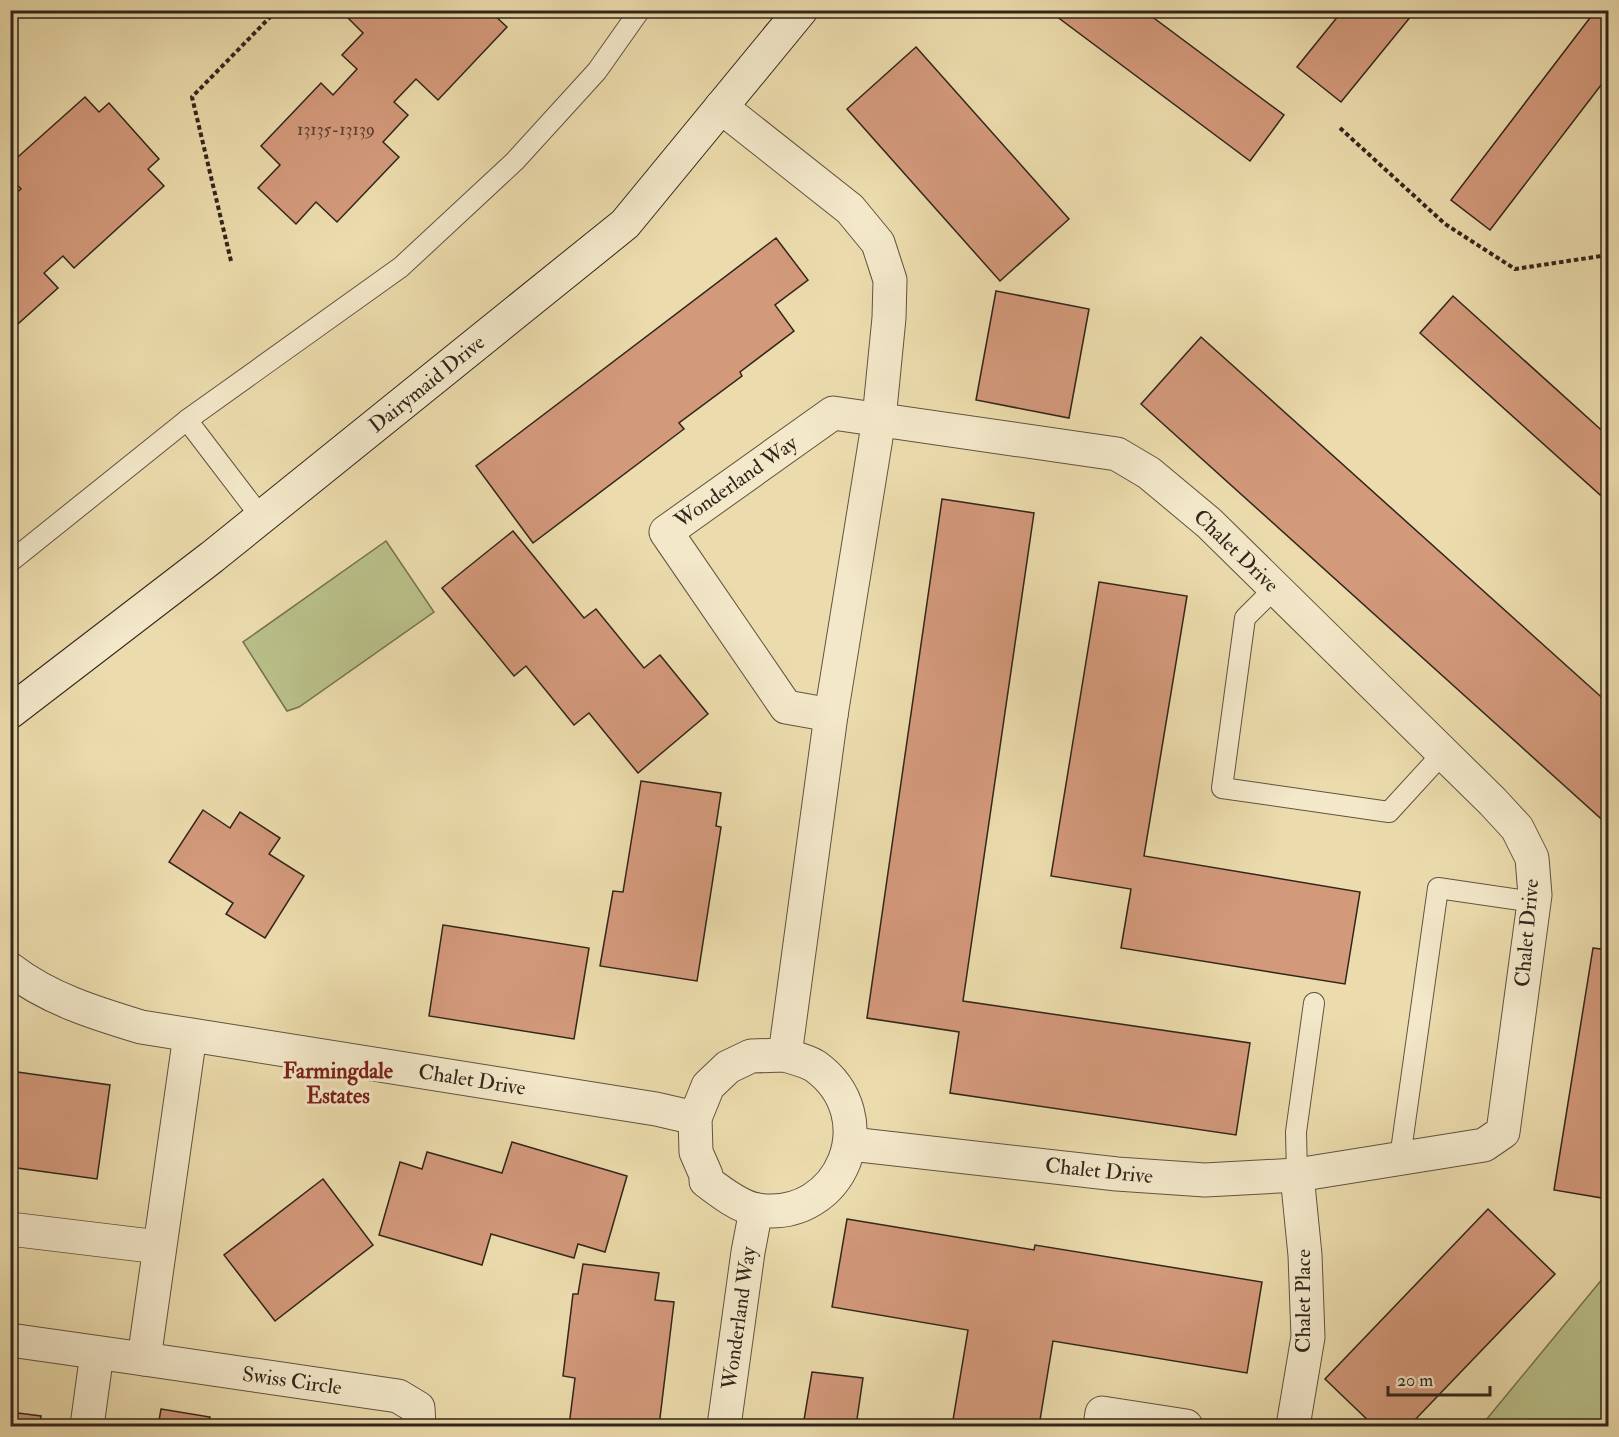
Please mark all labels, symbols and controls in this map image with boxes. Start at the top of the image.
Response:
house number: 13135-13139 [297,118,375,141]
street label: Dairymaid Drive [363,329,491,439]
street label: Wonderland Way [668,429,803,535]
street label: Chalet Drive [1188,504,1285,599]
street label: Chalet Drive [1509,878,1545,988]
district label: Farmingdale Estates [283,1057,394,1110]
street label: Chalet Drive [416,1058,528,1102]
street label: Chalet Drive [1044,1152,1155,1190]
street label: Wonderland Way [715,1244,762,1392]
street label: Chalet Place [1290,1249,1317,1353]
scale bar [1388,1359,1490,1397]
street label: Swiss Circle [241,1361,344,1401]
text: 20 m [1397,1369,1433,1392]

